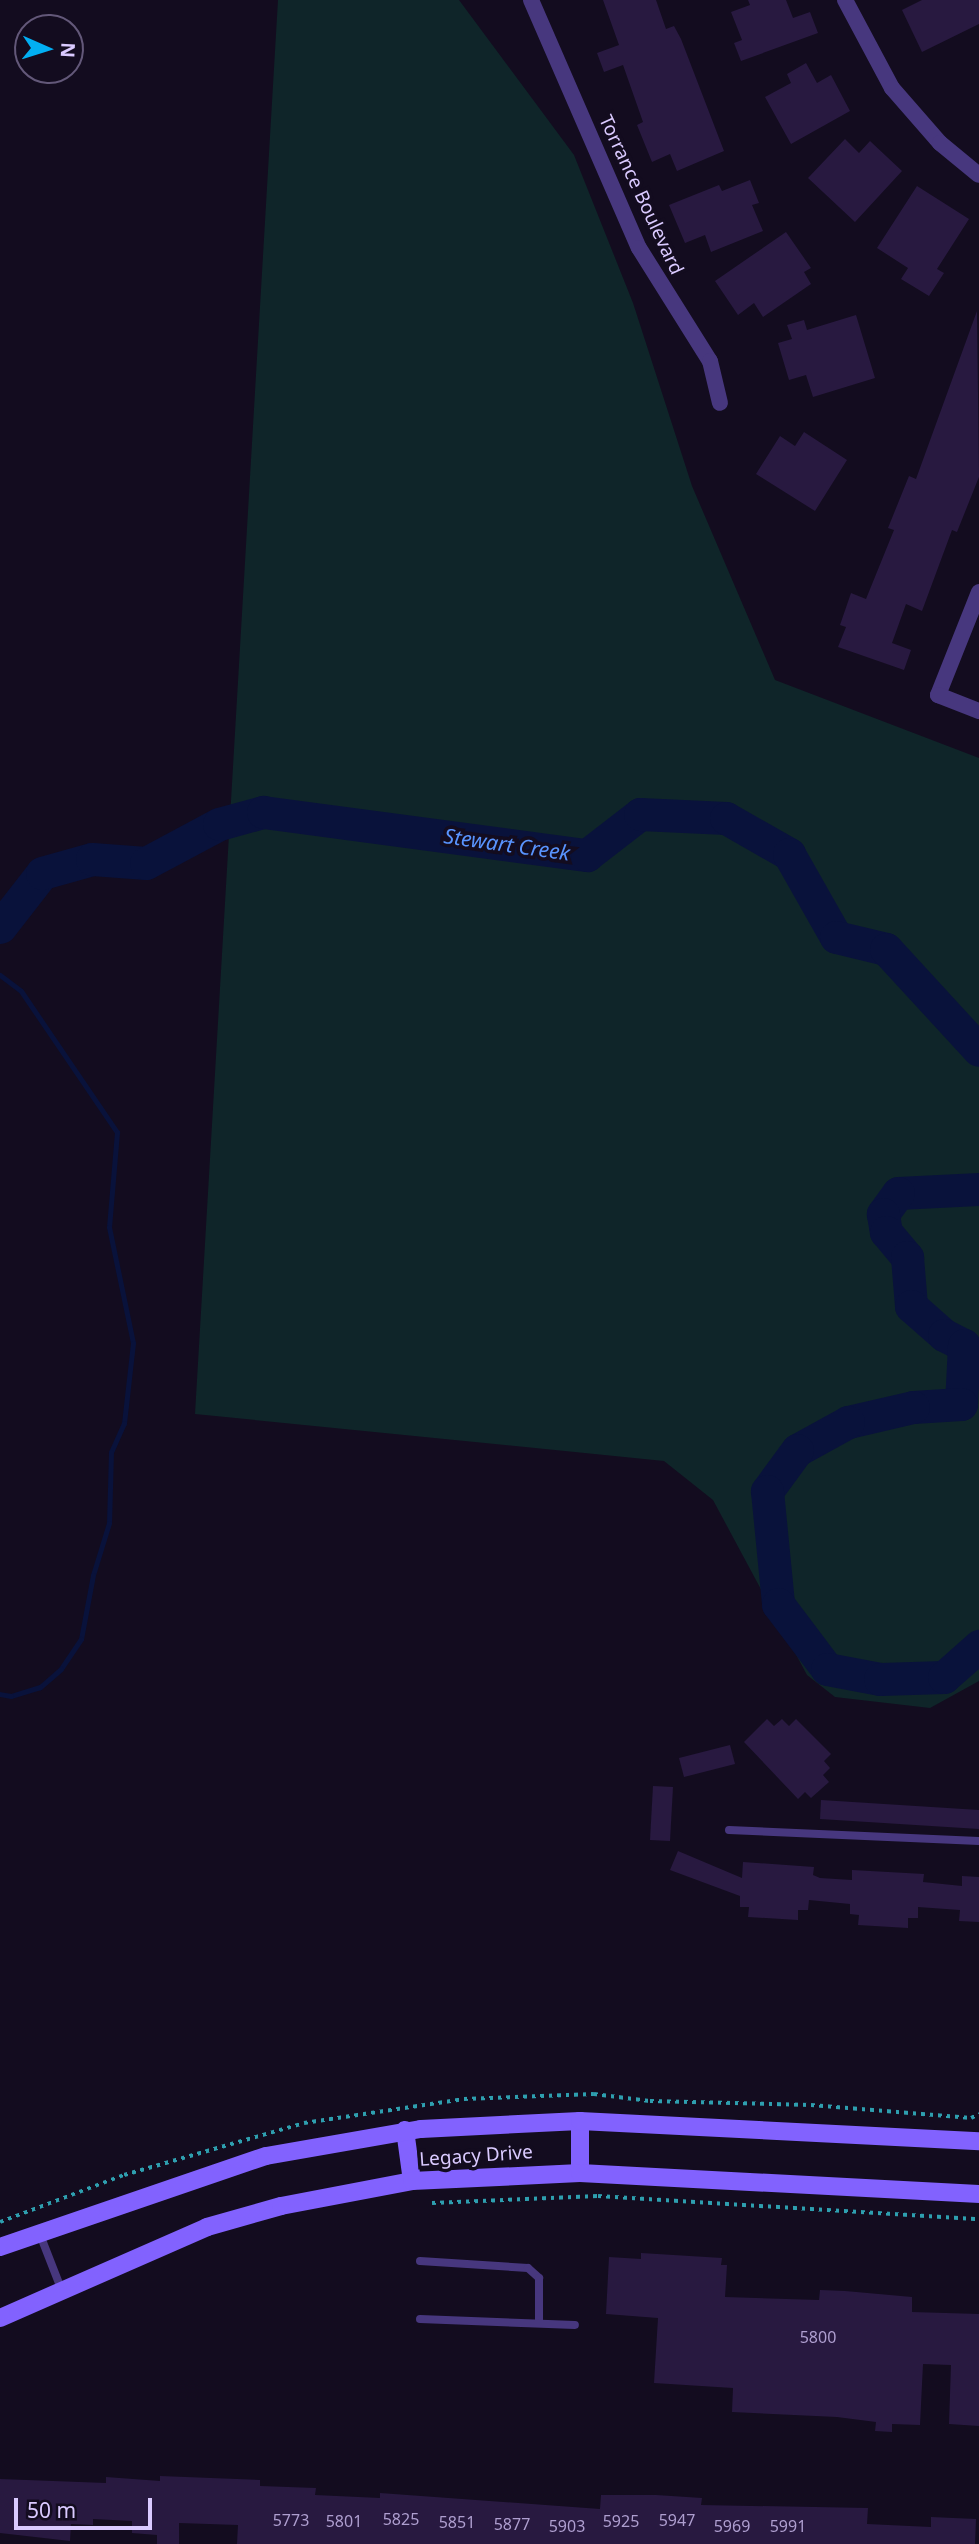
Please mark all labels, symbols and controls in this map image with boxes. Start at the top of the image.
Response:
north arrow [14,14,84,84]
text: N [55,42,81,58]
street label: Torrance Boulevard [594,112,688,278]
water label: Stewart Creek [442,823,572,865]
street label: Legacy Drive [418,2141,534,2171]
house number: 5800 [800,2327,836,2347]
scale bar [18,2484,156,2528]
text: 50 m [27,2496,76,2524]
house number: 5825 [383,2509,419,2529]
house number: 5773 [273,2510,309,2530]
house number: 5947 [659,2510,695,2530]
house number: 5801 [326,2511,362,2531]
house number: 5925 [603,2511,639,2531]
house number: 5851 [439,2512,475,2532]
house number: 5877 [494,2514,530,2534]
house number: 5903 [549,2516,585,2536]
house number: 5969 [714,2516,750,2536]
house number: 5991 [770,2516,806,2536]

